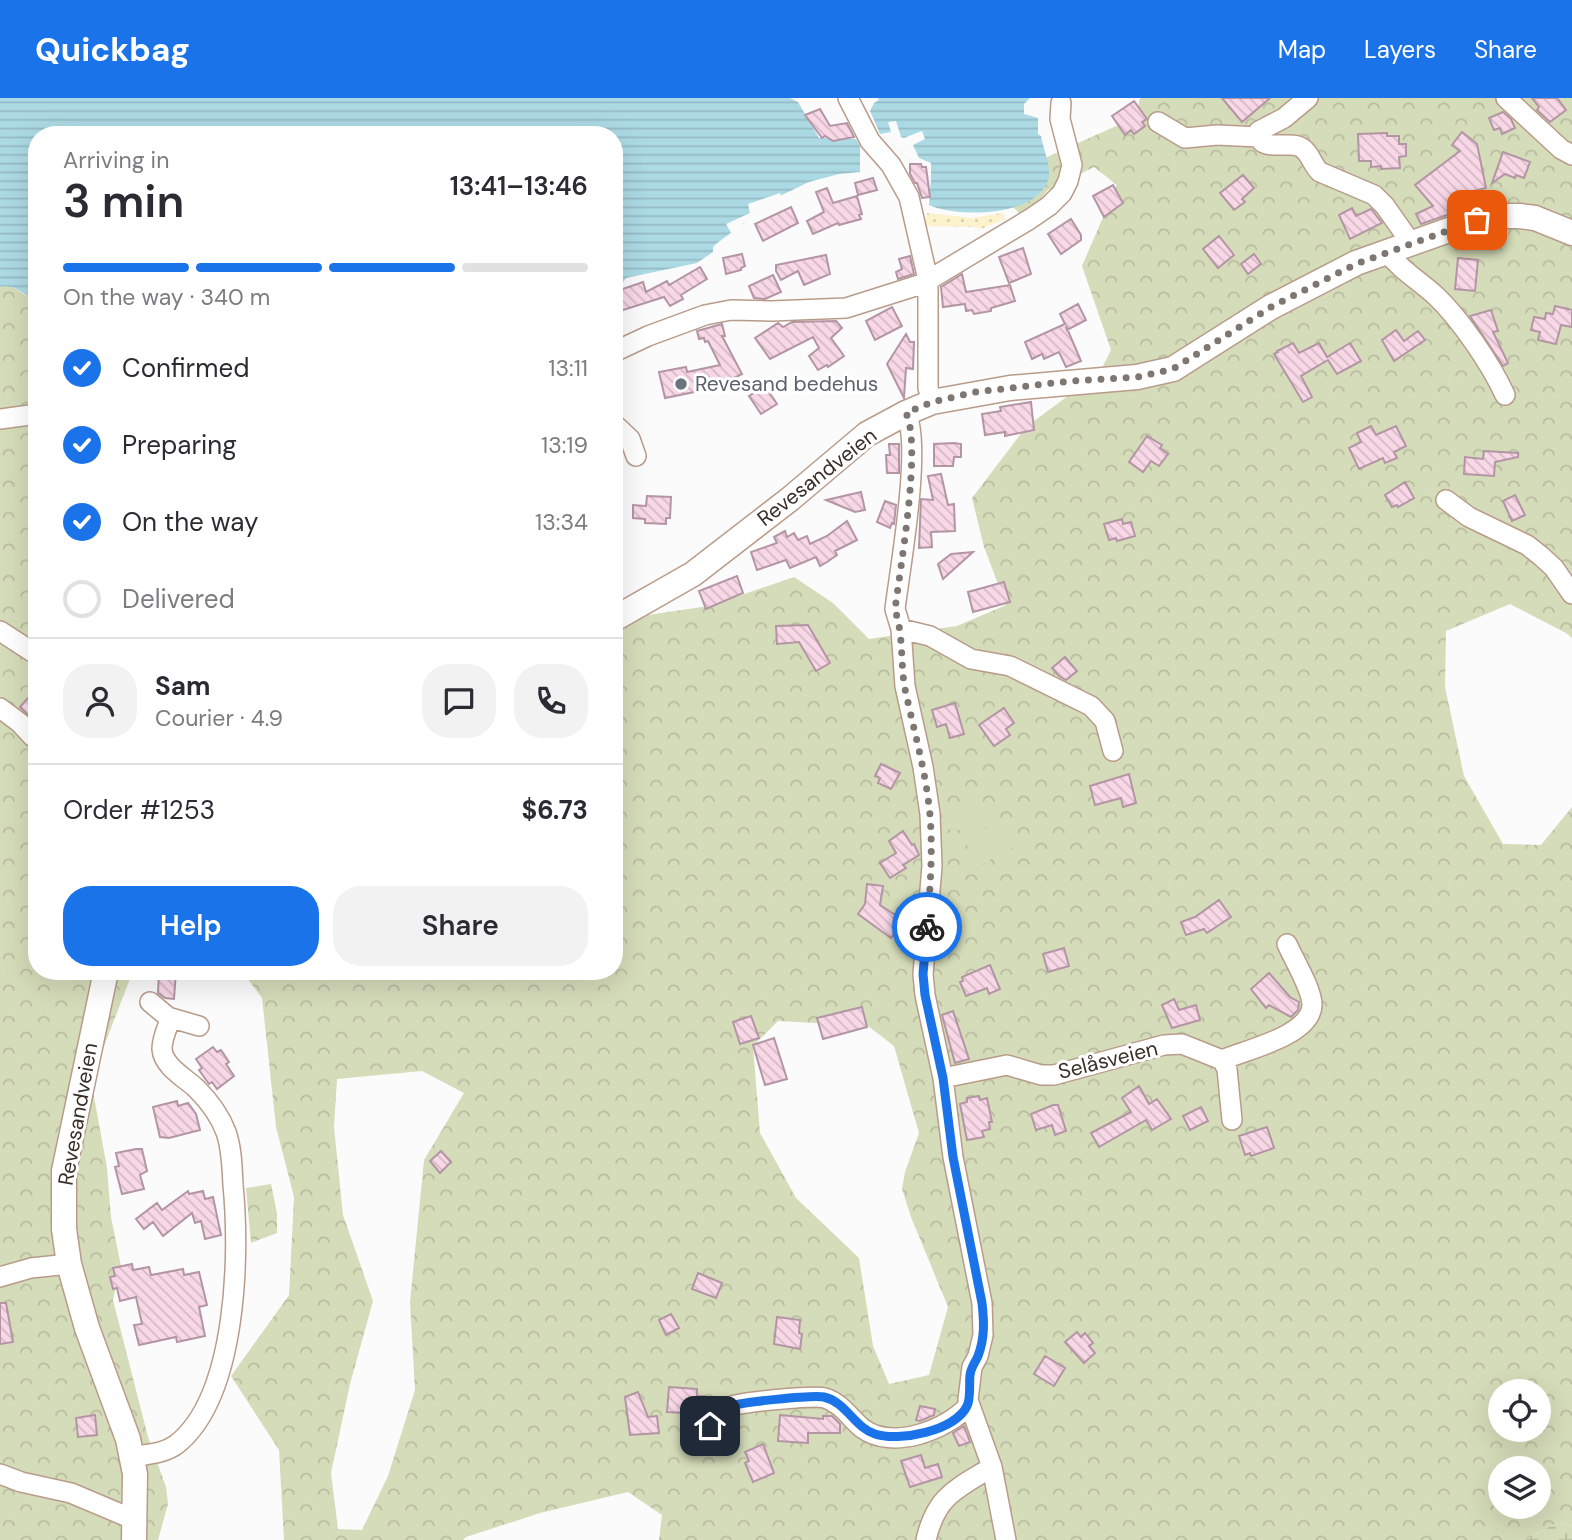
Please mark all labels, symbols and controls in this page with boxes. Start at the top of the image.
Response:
text: Quickbag [35,28,190,71]
text: Map [1278,34,1326,65]
text: Layers [1364,34,1436,65]
text: Share [1474,34,1537,65]
text: Arriving in [63,145,169,175]
text: 13:41–13:46 [450,169,588,203]
text: 3 min [63,171,184,231]
pin [1447,190,1507,250]
icon: bag [1458,201,1496,239]
text: On the way · 340 m [63,282,270,312]
icon: check [63,349,101,387]
text: Confirmed [122,351,249,385]
text: 13:11 [548,353,588,383]
place label: Revesand bedehus [695,370,878,398]
marker: Revesand bedehus [673,376,689,392]
street label: Revesandveien [751,421,883,533]
icon: check [63,426,101,464]
text: Preparing [122,428,237,462]
text: 13:19 [541,430,588,460]
icon: check [63,503,101,541]
text: On the way [122,505,258,539]
text: 13:34 [535,507,588,537]
text: Delivered [122,582,235,616]
button: person [63,664,137,738]
button: chat [422,664,496,738]
button: phone [514,664,588,738]
text: Sam [155,669,210,703]
text: Courier · 4.9 [155,703,283,733]
text: Order #1253 [63,793,215,827]
text: $6.73 [522,793,588,827]
button: Help [63,886,319,966]
button: Share [333,886,588,966]
courier [892,892,962,962]
icon: bike [908,908,946,946]
street label: Selåsveien [1055,1034,1161,1086]
street label: Revesandveien [52,1040,104,1188]
map controls [1488,1379,1551,1519]
button: locate [1488,1379,1551,1442]
pin [680,1396,740,1456]
icon: home [691,1407,729,1445]
button: layers [1488,1456,1551,1519]

